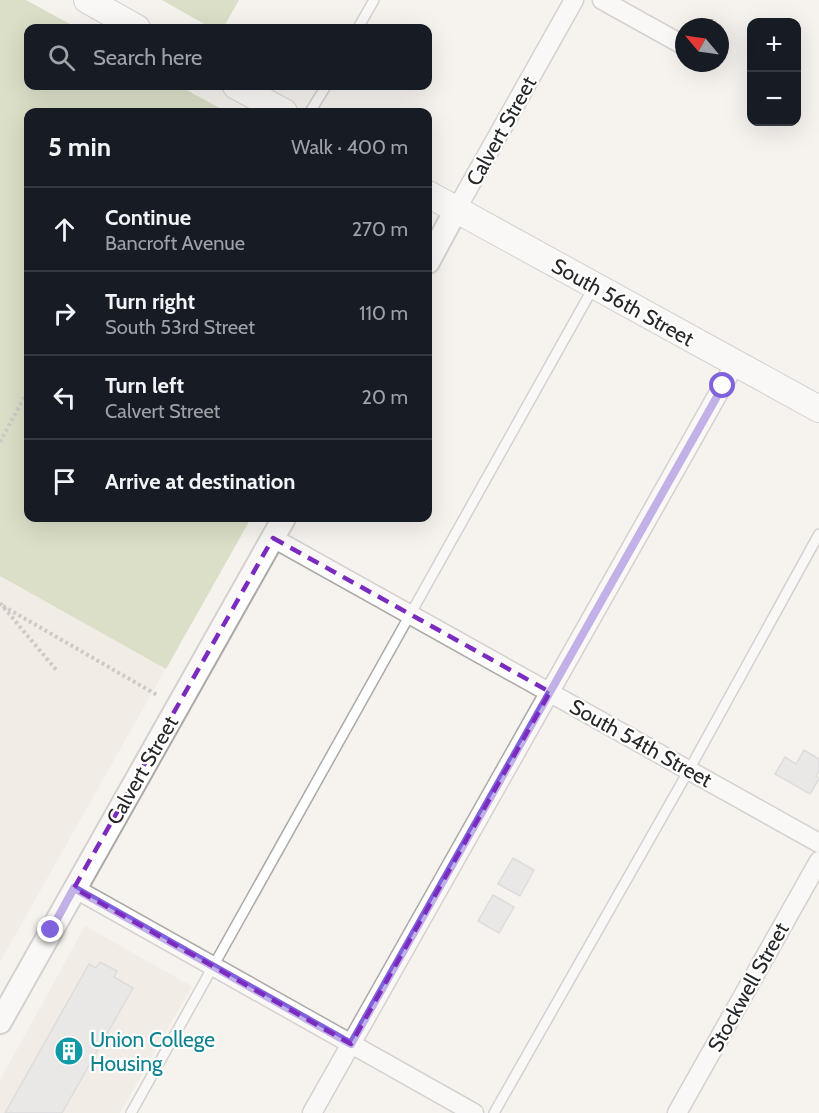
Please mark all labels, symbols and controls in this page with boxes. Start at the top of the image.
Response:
north arrow [675,18,729,72]
map controls [747,18,801,126]
button: + [747,18,801,72]
search box [24,24,432,90]
icon: search [45,41,78,74]
text: Search here [93,44,202,71]
street label: Calvert Street [461,72,541,190]
button: − [747,72,801,126]
text: 5 min [48,131,111,163]
text: Walk · 400 m [291,135,408,159]
text: Continue [105,204,191,231]
icon: ahead [48,213,81,246]
text: 270 m [352,217,408,241]
text: Bancroft Avenue [105,231,245,255]
street label: South 56th Street [548,253,698,351]
text: Turn right [105,288,195,315]
icon: right [48,297,81,330]
text: 110 m [359,301,408,325]
text: South 53rd Street [105,315,255,339]
text: Turn left [105,372,184,399]
route start [709,372,735,398]
icon: left [48,381,81,414]
text: 20 m [362,385,408,409]
text: Calvert Street [105,399,220,423]
icon: arrive [48,465,81,498]
text: Arrive at destination [105,468,295,495]
street label: South 54th Street [566,694,716,792]
street label: Calvert Street [101,711,183,829]
route end [37,916,63,942]
street label: Stockwell Street [702,918,794,1056]
place label: Union College Housing [90,1027,215,1076]
building icon: Union College Housing [53,1035,85,1067]

